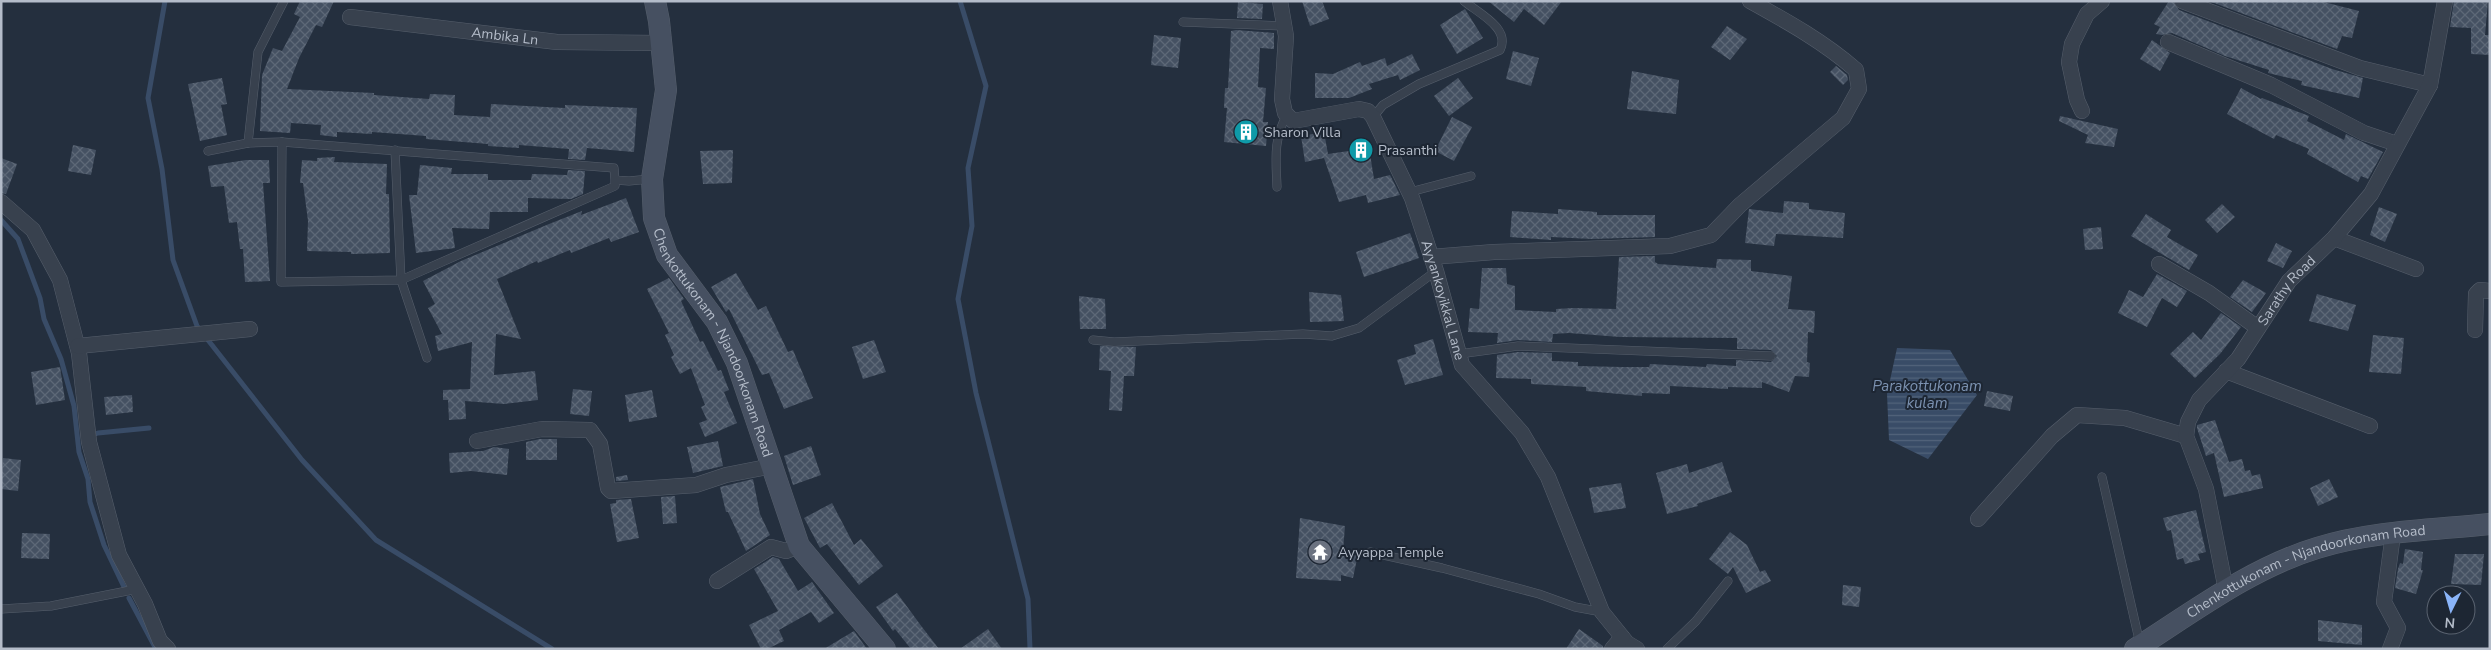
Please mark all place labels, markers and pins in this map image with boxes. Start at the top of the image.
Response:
building icon: Sharon Villa [1233,119,1259,145]
place label: Sharon Villa [1264,123,1341,142]
building icon: Prasanthi [1348,137,1374,163]
place label: Prasanthi [1378,141,1437,160]
temple icon: Ayyappa Temple [1307,539,1333,565]
place label: Ayyappa Temple [1338,543,1444,562]

